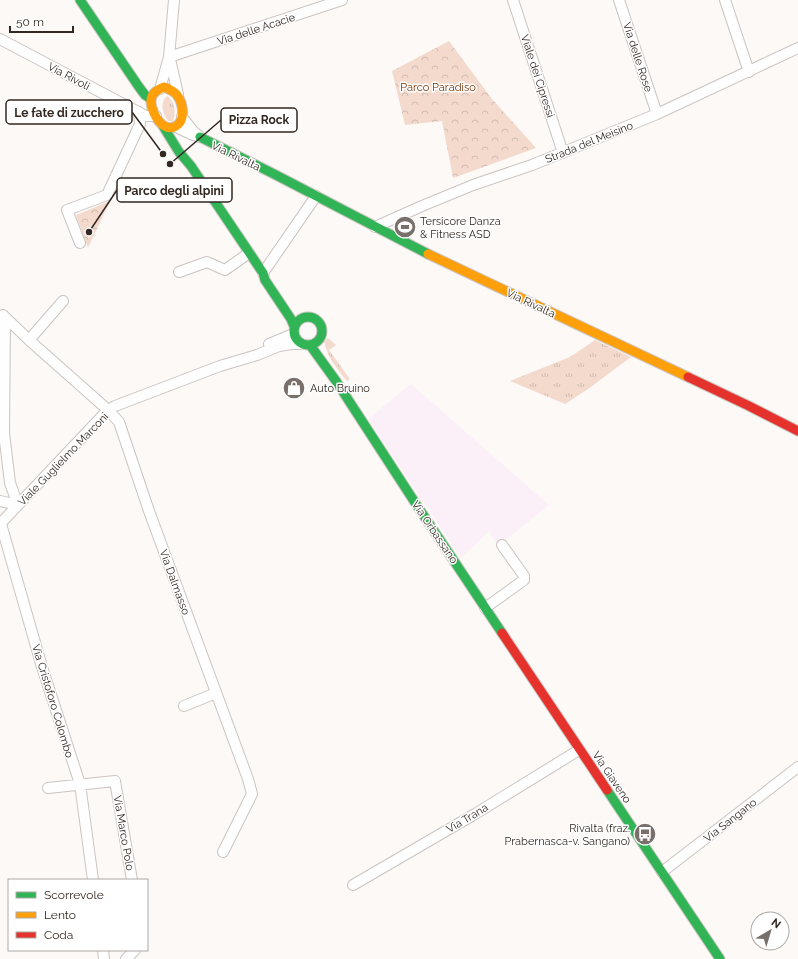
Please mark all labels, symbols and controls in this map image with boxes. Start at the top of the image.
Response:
scale bar [10,8,73,34]
street label: Via delle Acacie [216,11,297,48]
text: 50 m [16,15,44,29]
street label: Via delle Rose [620,21,655,94]
street label: Viale dei Cipressi [518,33,557,119]
street label: Via Rivoli [45,60,92,93]
park label: Parco Paradiso [400,81,476,94]
callout: Le fate di zucchero [6,100,132,124]
text: Le fate di zucchero [14,106,124,120]
callout: Pizza Rock [221,108,297,132]
text: Pizza Rock [229,113,290,127]
street label: Strada del Meisino [543,119,635,166]
street label: Via Rivalta [209,139,262,174]
callout: Parco degli alpini [117,178,232,202]
text: Parco degli alpini [124,184,224,198]
sports icon: Tersicore Danza & Fitness ASD [392,214,418,240]
place label: Tersicore Danza & Fitness ASD [420,215,501,241]
street label: Via Rivalta [504,286,557,320]
shop icon: Auto Bruino [281,375,307,401]
place label: Auto Bruino [310,382,370,395]
street label: Viale Guglielmo Marconi [16,410,111,509]
street label: Via Orbassano [409,498,461,567]
street label: Via Dalmasso [157,548,193,617]
street label: Via Cristoforo Colombo [29,643,76,760]
street label: Via Giaveno [589,749,634,806]
street label: Via Marco Polo [110,794,137,872]
street label: Via Sangano [701,795,760,845]
street label: Via Trana [444,801,490,836]
bus stop icon: Rivalta (fraz. Prabernasca-v. Sangano) [632,821,658,847]
place label: Rivalta (fraz. Prabernasca-v. Sangano) [504,822,630,848]
legend [8,879,148,951]
text: Scorrevole [44,888,104,902]
text: Lento [44,908,76,922]
north arrow [750,911,790,951]
text: N [769,916,783,931]
text: Coda [44,928,73,942]

